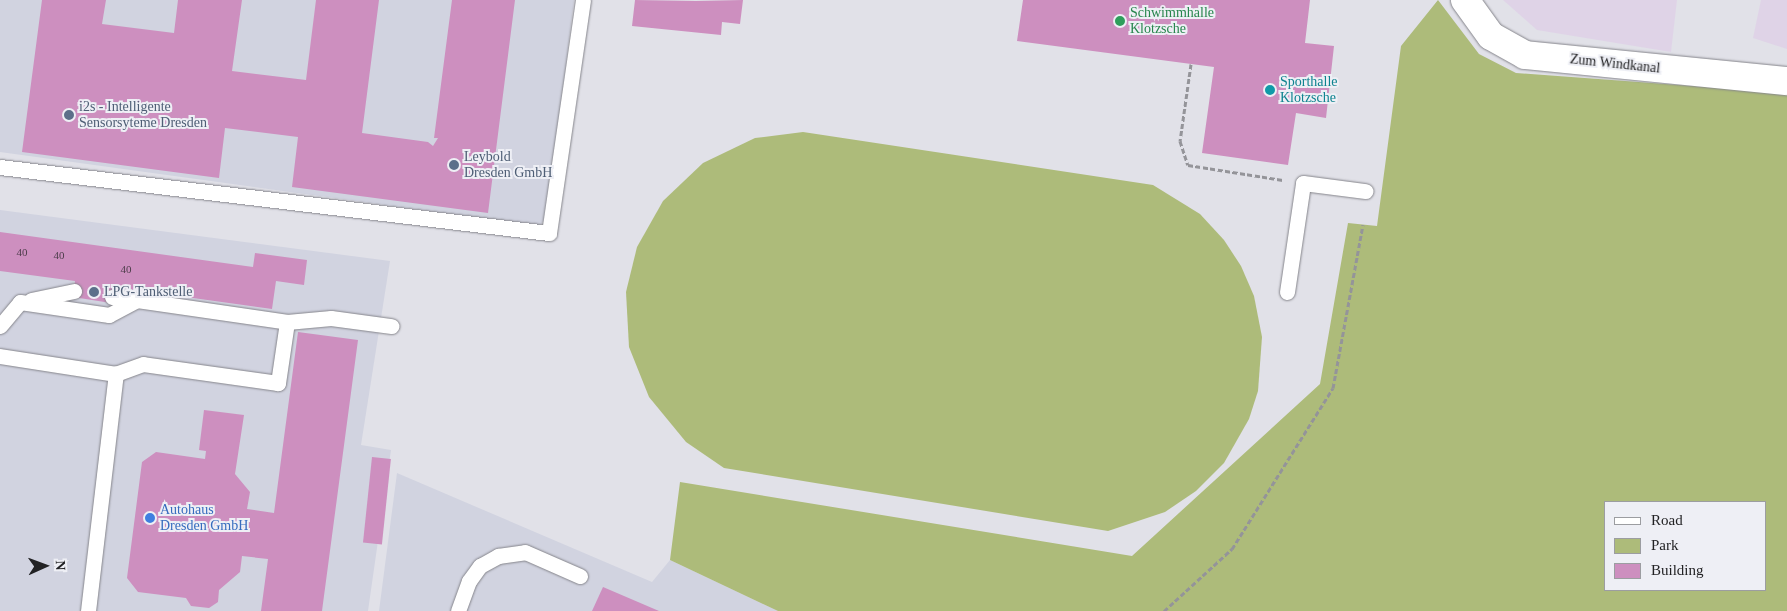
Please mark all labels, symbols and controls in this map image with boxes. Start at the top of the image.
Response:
place label: Schwimmhalle Klotzsche [1130,5,1214,38]
marker: Schwimmhalle Klotzsche [1114,15,1126,27]
street label: Zum Windkanal [1569,51,1661,77]
place label: Sporthalle Klotzsche [1280,74,1338,106]
marker: Sporthalle Klotzsche [1264,84,1276,96]
place label: i2s - Intelligente Sensorsyteme Dresden [79,99,207,132]
marker: i2s - Intelligente Sensorsyteme Dresden [63,109,75,121]
place label: Leybold Dresden GmbH [464,149,552,182]
marker: Leybold Dresden GmbH [448,159,460,171]
house number: 40 [16,245,28,259]
house number: 40 [54,248,64,262]
house number: 40 [120,262,132,276]
place label: LPG-Tankstelle [104,284,192,300]
marker: LPG-Tankstelle [88,286,100,298]
legend [1604,501,1767,591]
place label: Autohaus Dresden GmbH [160,502,248,534]
marker: Autohaus Dresden GmbH [144,512,156,524]
text: Road [1651,512,1683,528]
text: Park [1651,537,1679,553]
north arrow [20,541,70,591]
text: N [53,560,68,571]
text: Building [1651,562,1704,578]

